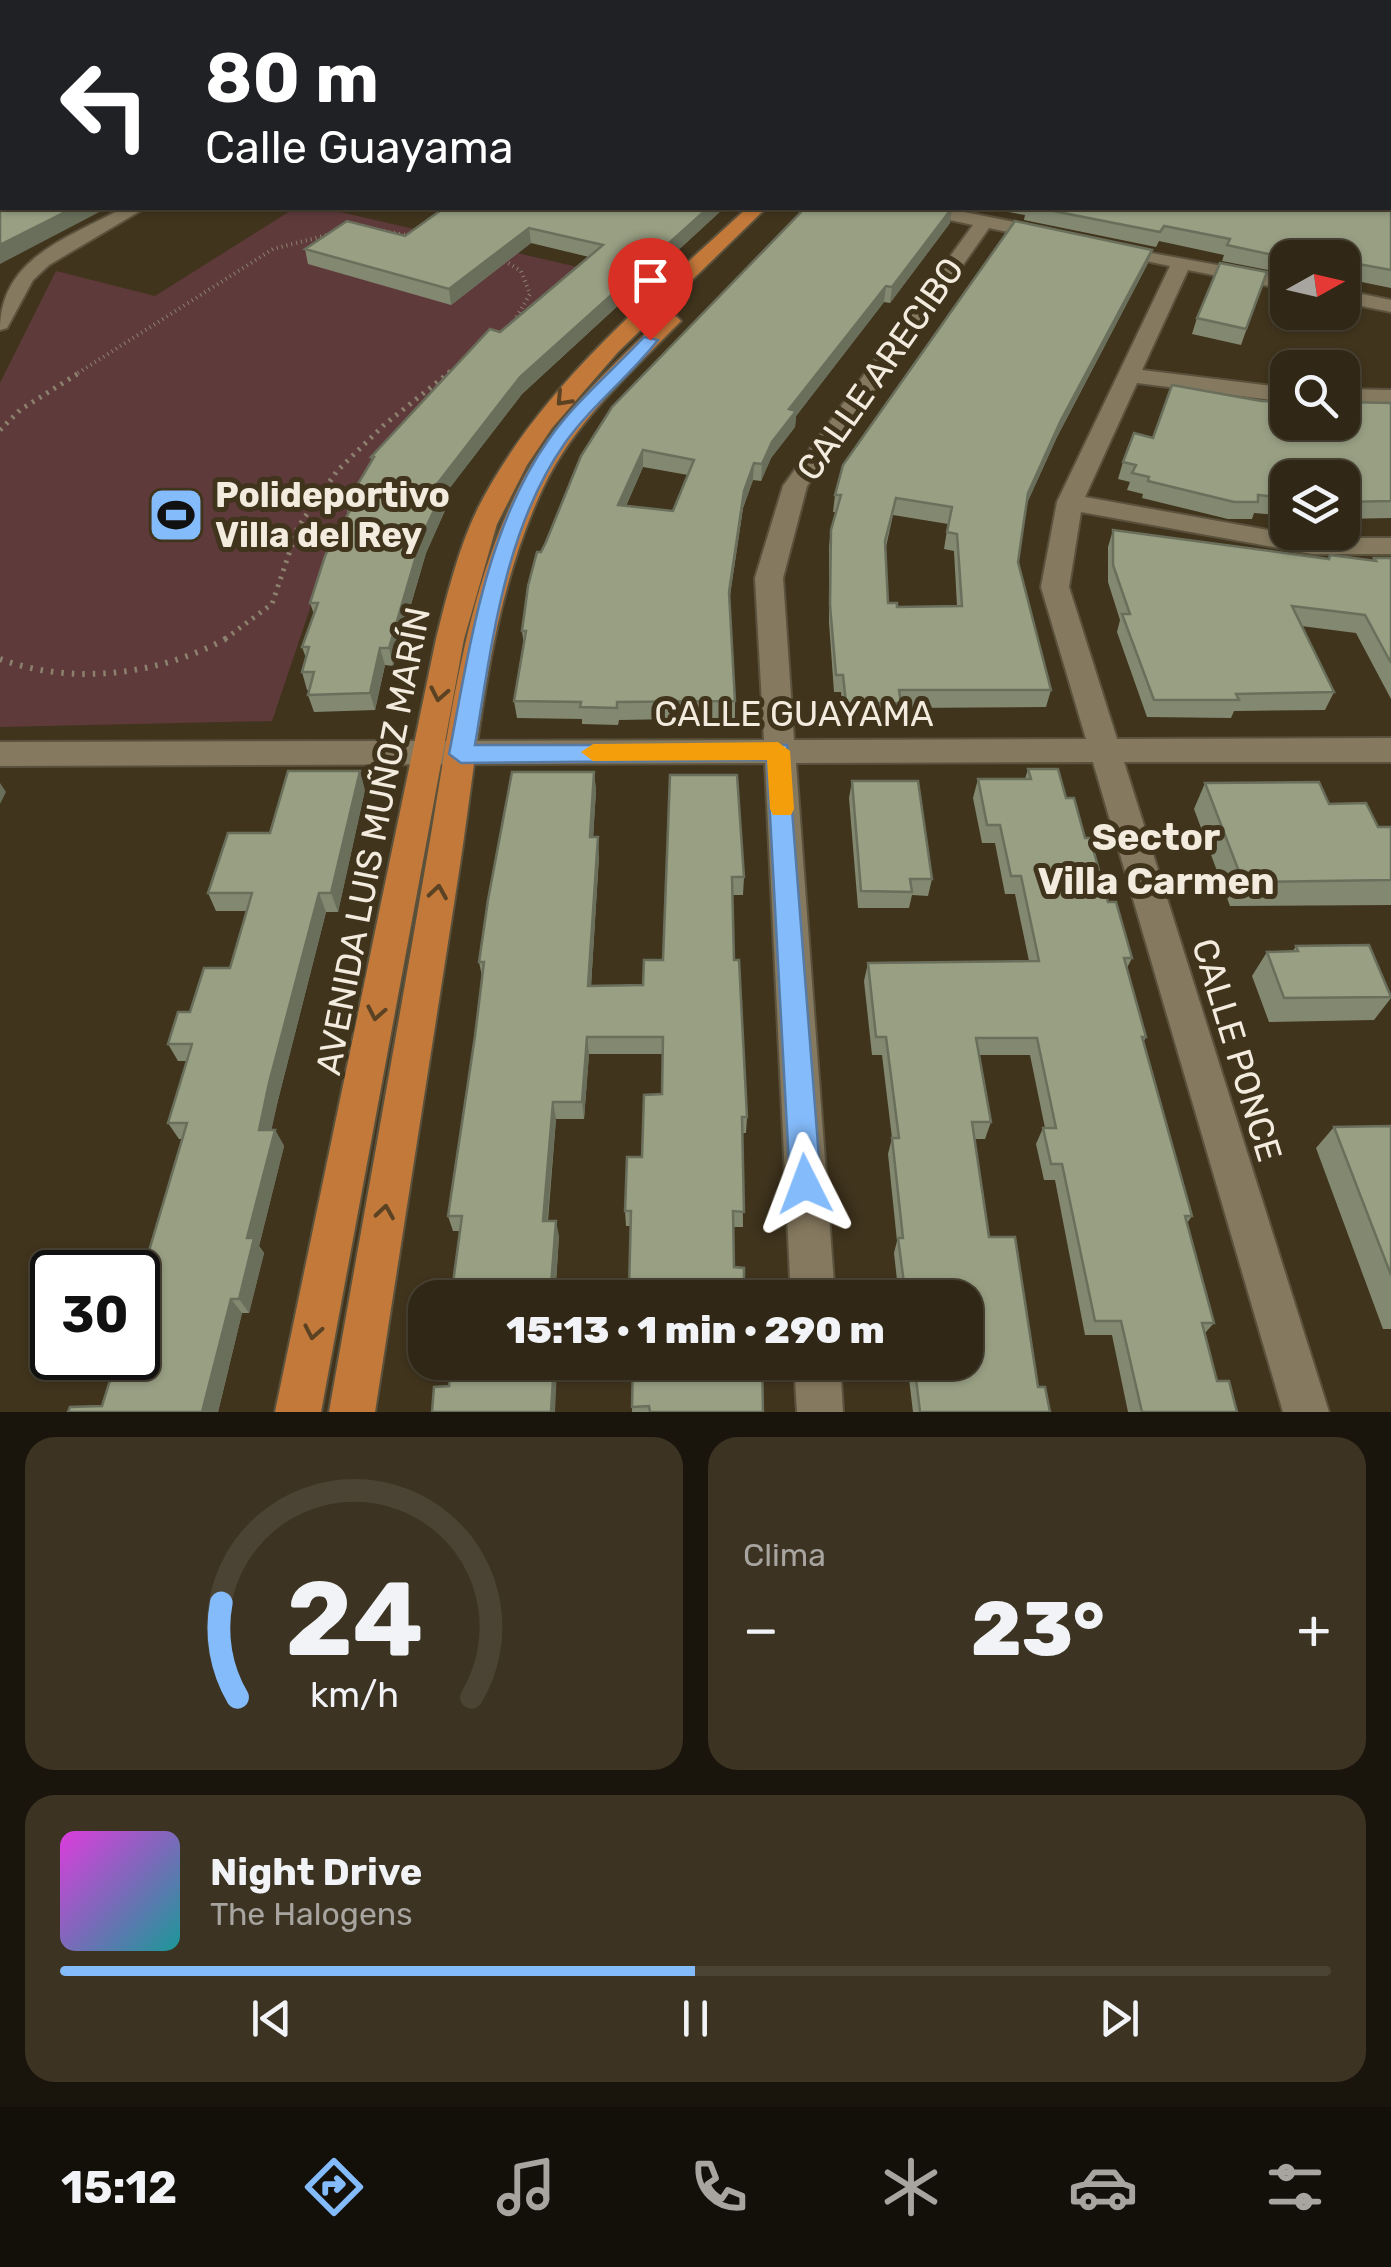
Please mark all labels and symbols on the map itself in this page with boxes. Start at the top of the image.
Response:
pin [608,238,693,341]
north arrow [1270,240,1360,330]
street label: CALLE ARECIBO [788,250,972,488]
one-way arrow [557,387,575,406]
place label: Polideportivo Villa del Rey [215,474,450,556]
sports icon: Polideportivo Villa del Rey [146,485,206,545]
street label: AVENIDA LUIS MUÑOZ MARÍN [307,603,439,1079]
one-way arrow [429,685,450,702]
street label: CALLE GUAYAMA [654,693,934,735]
district label: Sector Villa Carmen [1037,814,1275,904]
one-way arrow [427,883,448,900]
street label: CALLE PONCE [1183,934,1291,1166]
one-way arrow [366,1005,387,1021]
position arrow [753,1132,857,1236]
one-way arrow [374,1204,395,1220]
speed limit sign: 30 [30,1250,160,1380]
one-way arrow [304,1323,325,1340]

